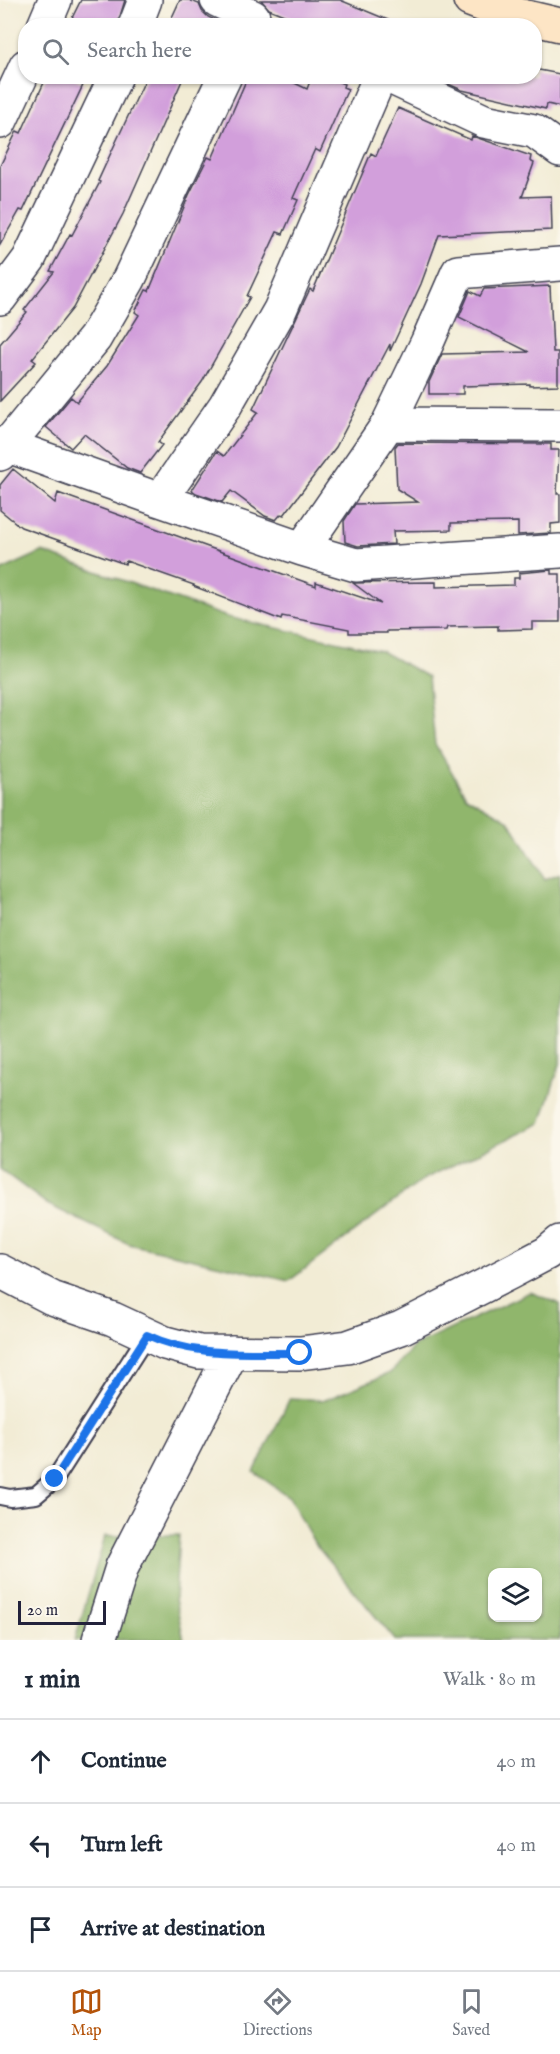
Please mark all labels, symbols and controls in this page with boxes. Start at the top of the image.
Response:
search box [18,18,542,84]
icon: search [39,35,72,68]
text: Search here [87,37,192,65]
route start [286,1339,312,1365]
route end [41,1465,67,1491]
map controls [488,1568,542,1622]
button: layers [488,1568,542,1622]
scale bar [18,1598,106,1626]
text: 20 m [27,1601,58,1621]
text: 1 min [24,1663,80,1696]
text: Walk · 80 m [443,1667,536,1692]
icon: ahead [24,1745,57,1778]
text: Continue [81,1747,167,1775]
text: 40 m [497,1749,536,1774]
icon: left [24,1829,57,1862]
text: Turn left [81,1831,163,1859]
text: 40 m [497,1833,536,1858]
icon: arrive [24,1913,57,1946]
text: Arrive at destination [81,1915,265,1943]
tab: Map [70,1985,103,2041]
tab: Directions [243,1985,312,2041]
tab: Saved [452,1985,490,2041]

